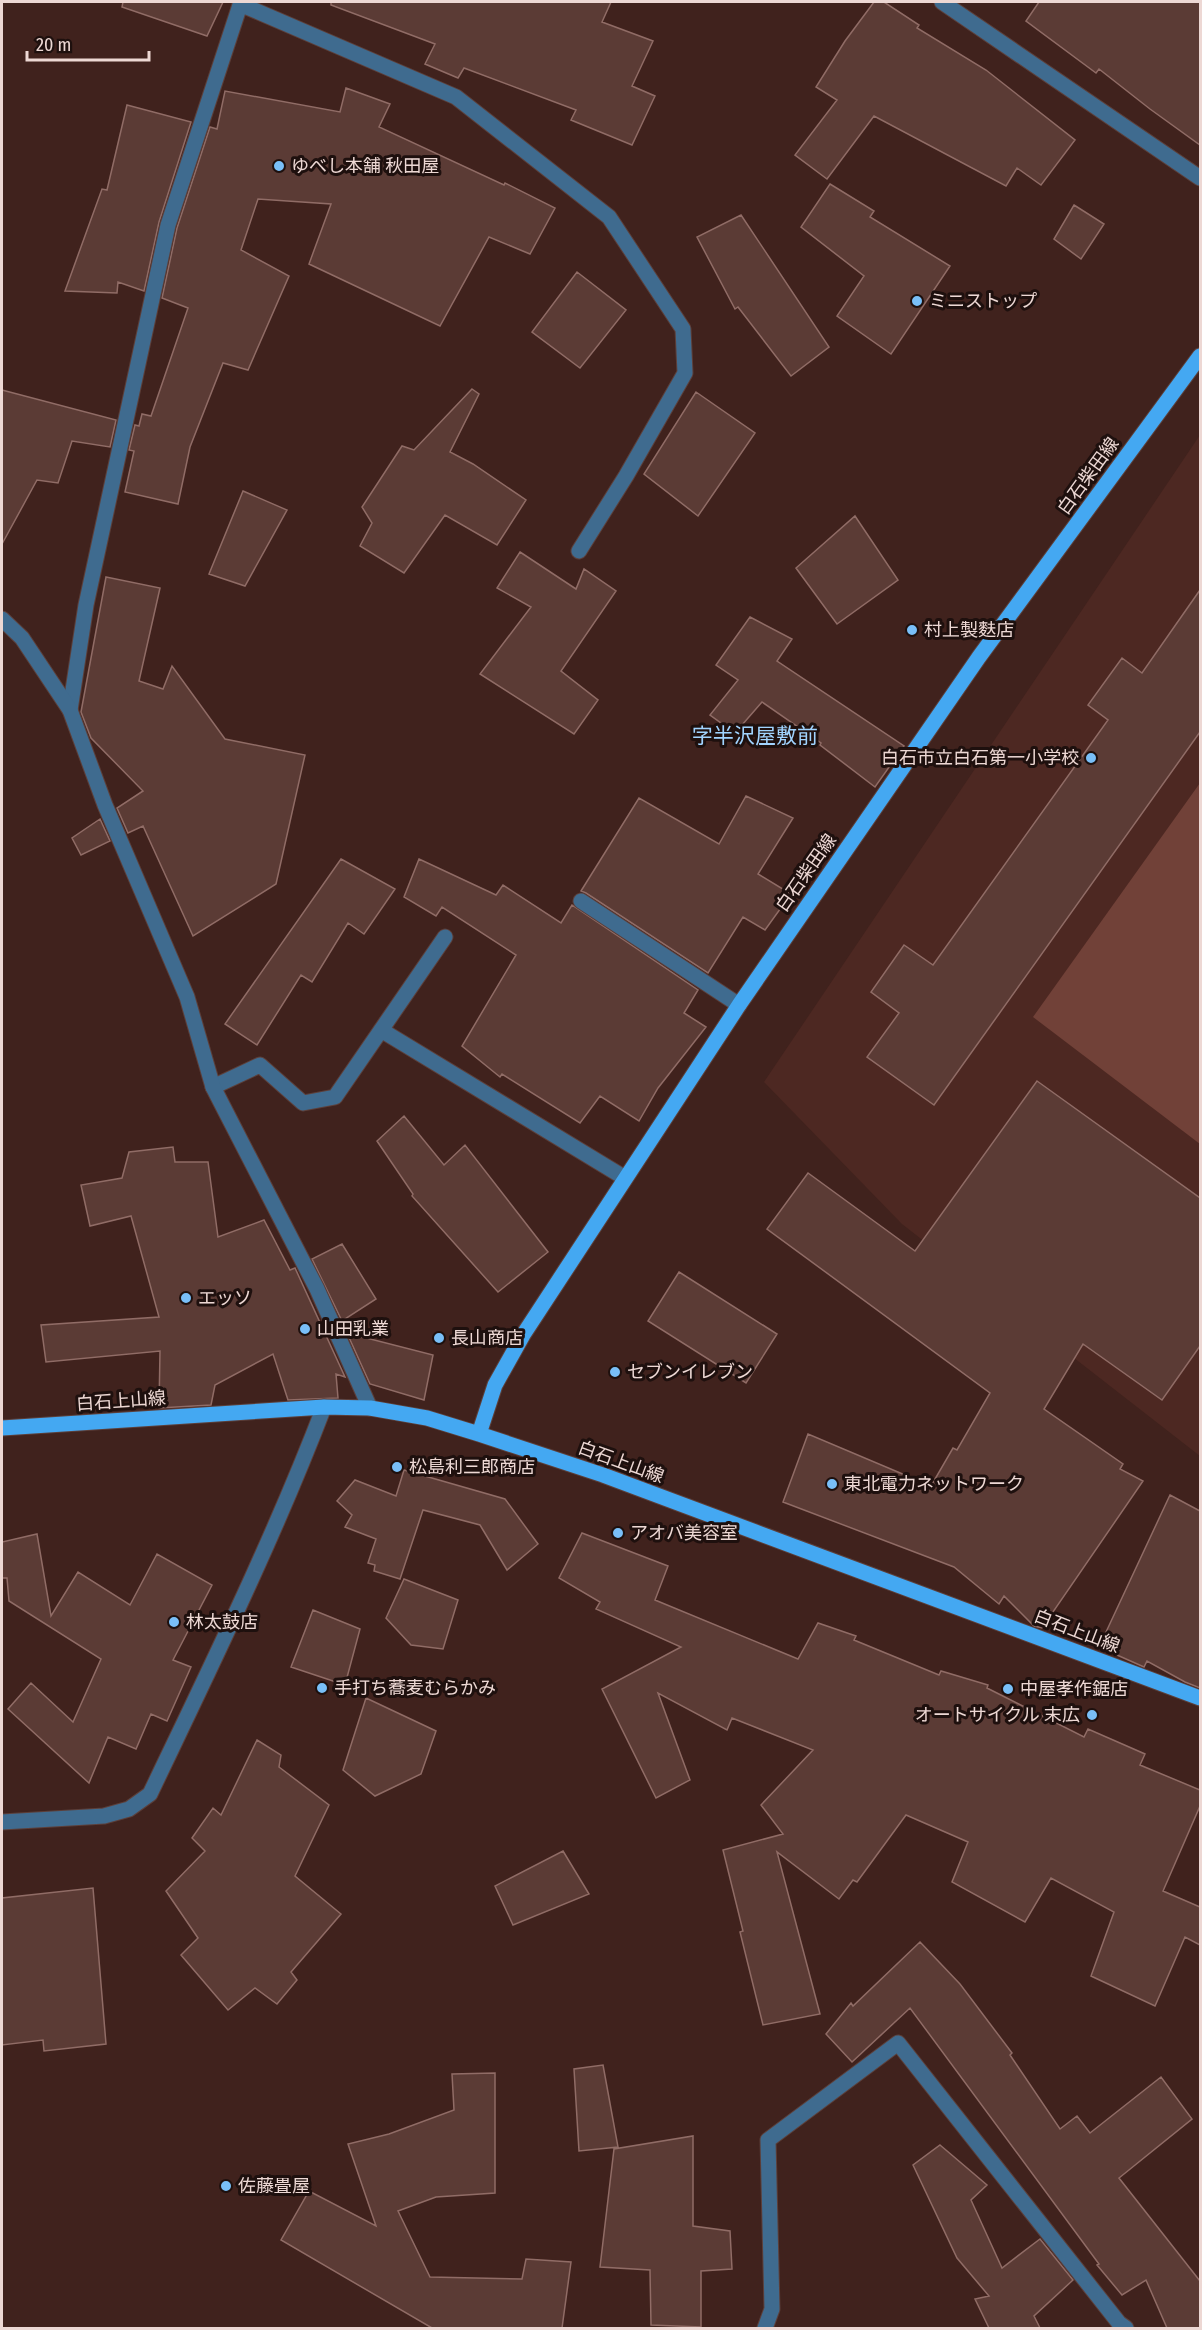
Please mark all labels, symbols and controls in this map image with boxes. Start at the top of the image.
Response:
scale bar [27,24,148,62]
text: 20 m [36,34,71,56]
place label: ゆべし本舗 秋田屋 [291,155,439,177]
marker: ゆべし本舗 秋田屋 [272,159,286,173]
place label: ミニストップ [929,290,1037,312]
marker: ミニストップ [910,294,924,308]
street label: 白石柴田線 [1053,433,1123,519]
place label: 村上製麩店 [924,619,1014,641]
marker: 村上製麩店 [905,623,919,637]
district label: 字半沢屋敷前 [692,723,818,749]
place label: 白石市立白石第一小学校 [881,747,1079,769]
marker: 白石市立白石第一小学校 [1084,751,1098,765]
street label: 白石柴田線 [771,830,841,916]
place label: エッソ [198,1287,252,1309]
marker: エッソ [179,1291,193,1305]
place label: 山田乳業 [317,1318,389,1340]
marker: 山田乳業 [298,1322,312,1336]
place label: 長山商店 [451,1327,523,1349]
marker: 長山商店 [432,1331,446,1345]
place label: セブンイレブン [627,1361,753,1383]
marker: セブンイレブン [608,1365,622,1379]
street label: 白石上山線 [75,1387,167,1415]
street label: 白石上山線 [575,1436,667,1488]
place label: 松島利三郎商店 [409,1456,535,1478]
marker: 松島利三郎商店 [390,1460,404,1474]
place label: 東北電力ネットワーク [844,1473,1024,1495]
marker: 東北電力ネットワーク [825,1477,839,1491]
place label: アオバ美容室 [630,1522,738,1544]
marker: アオバ美容室 [611,1526,625,1540]
street label: 白石上山線 [1031,1605,1123,1657]
place label: 林太鼓店 [186,1611,258,1633]
marker: 林太鼓店 [167,1615,181,1629]
place label: 手打ち蕎麦むらかみ [334,1677,496,1699]
place label: 中屋孝作鋸店 [1020,1678,1128,1700]
marker: 手打ち蕎麦むらかみ [315,1681,329,1695]
marker: 中屋孝作鋸店 [1001,1682,1015,1696]
place label: オートサイクル 末広 [915,1704,1080,1726]
marker: オートサイクル 末広 [1085,1708,1099,1722]
place label: 佐藤畳屋 [238,2175,310,2197]
marker: 佐藤畳屋 [219,2179,233,2193]

